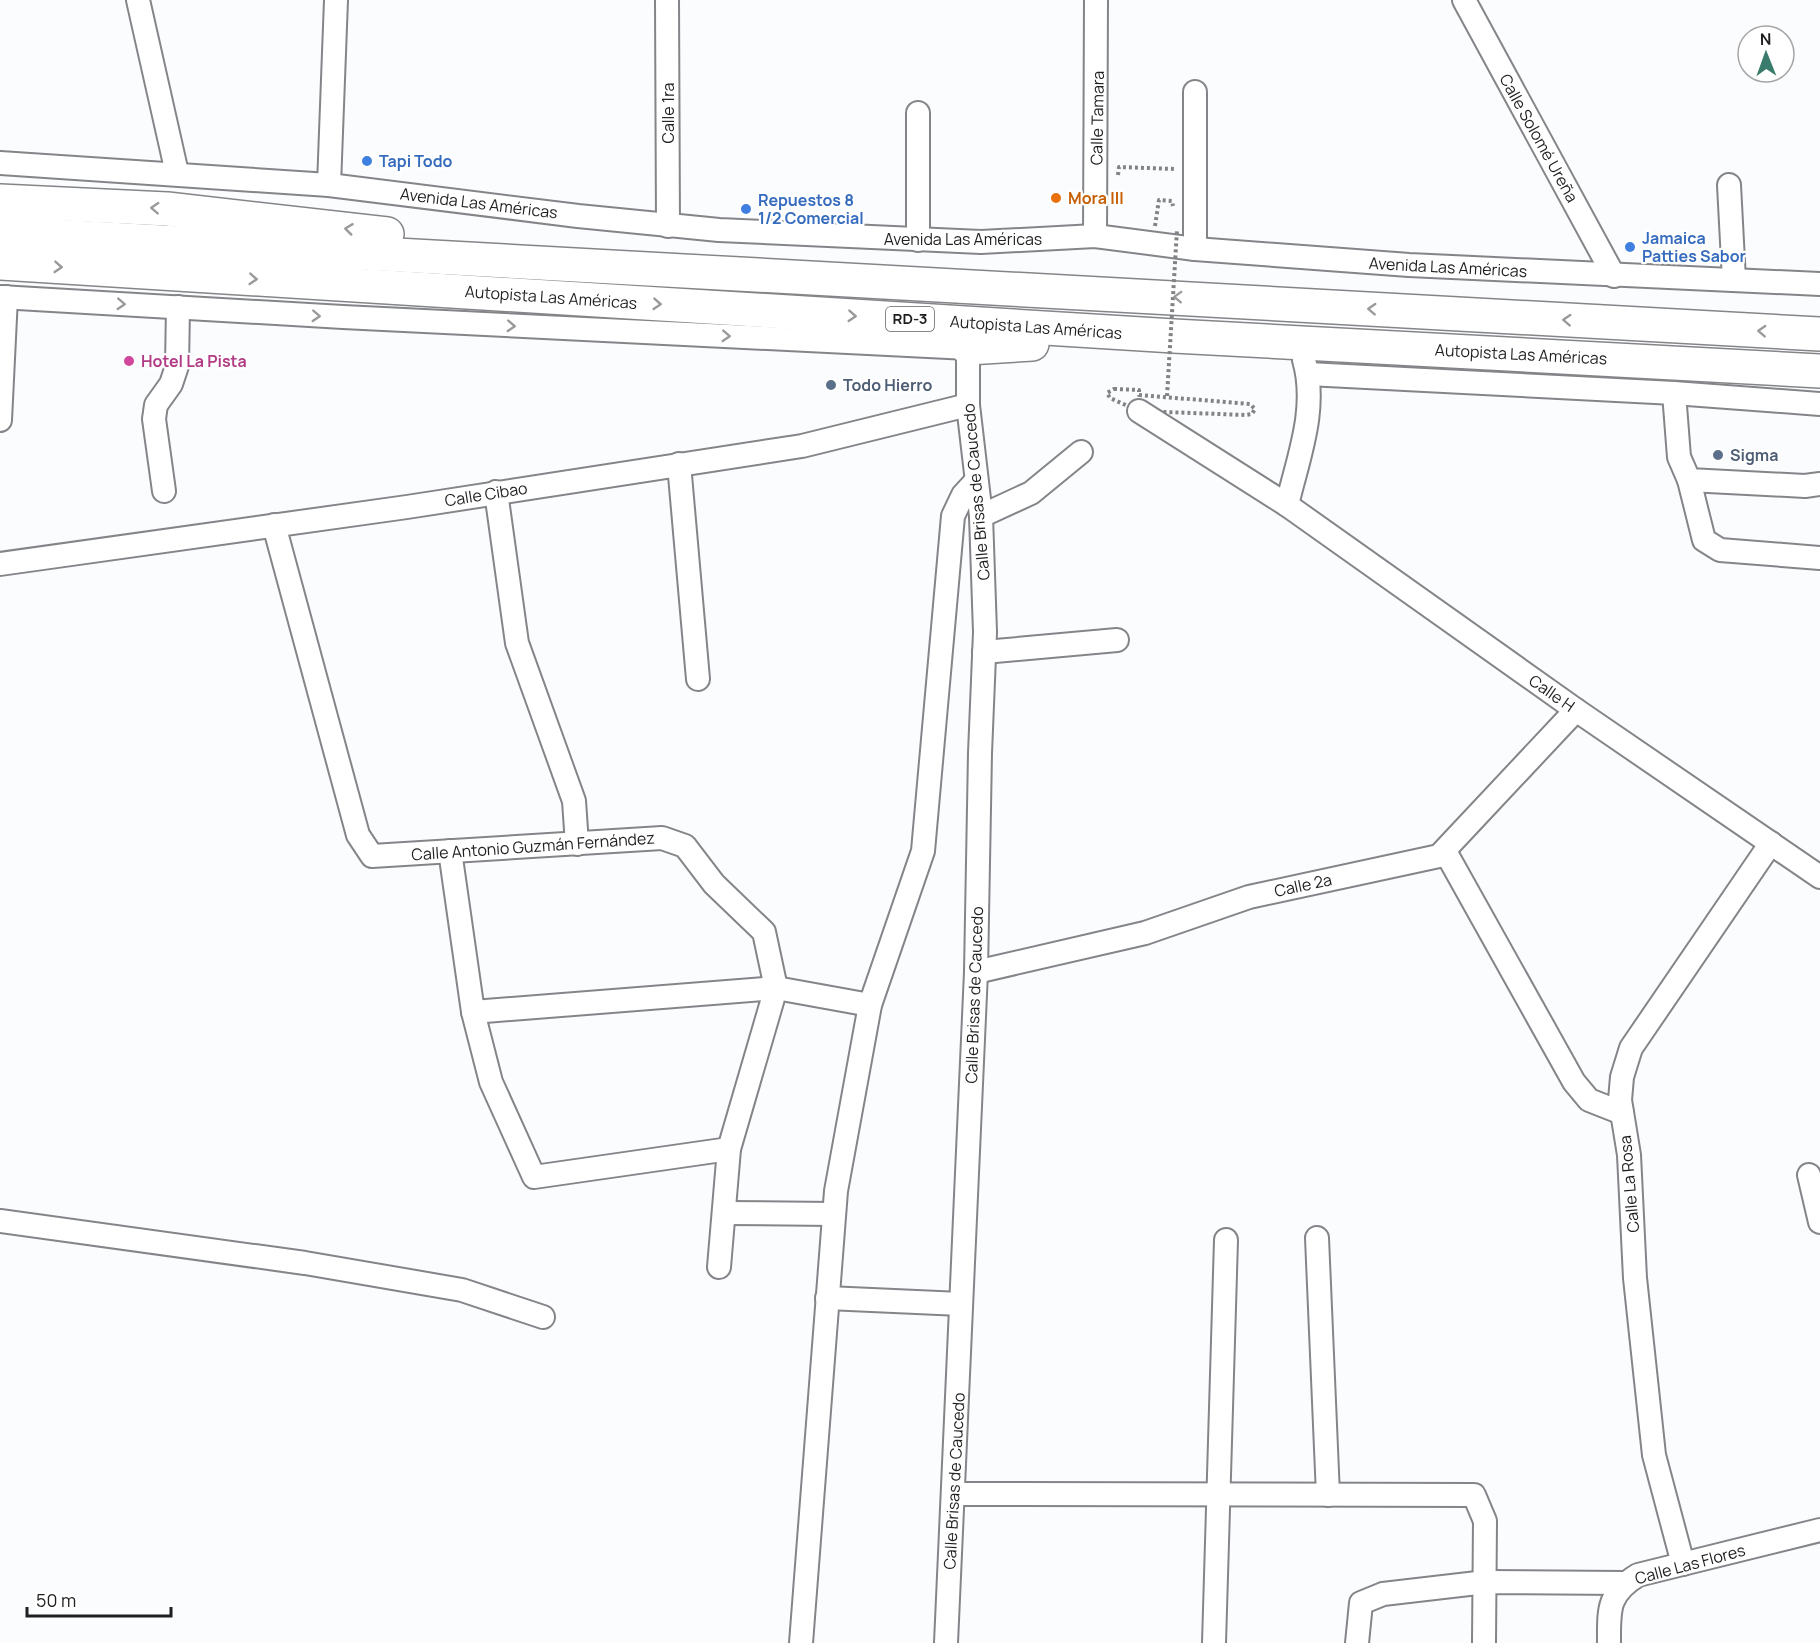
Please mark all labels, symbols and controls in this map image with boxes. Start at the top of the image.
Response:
north arrow [1736,24,1796,84]
text: N [1760,28,1772,50]
street label: Calle Solomé Ureña [1495,70,1583,206]
street label: Calle Tamara [1085,71,1109,165]
street label: Calle 1ra [657,83,679,143]
place label: Tapi Todo [379,150,453,172]
marker: Tapi Todo [360,154,374,168]
street label: Avenida Las Américas [399,182,559,224]
place label: Mora III [1068,187,1124,209]
place label: Repuestos 8 1/2 Comercial [758,189,864,229]
marker: Mora III [1049,191,1063,205]
one-way arrow [150,202,159,215]
marker: Repuestos 8 1/2 Comercial [739,202,753,216]
one-way arrow [344,223,353,235]
place label: Jamaica Patties Sabor [1642,227,1746,267]
street label: Avenida Las Américas [884,228,1042,250]
marker: Jamaica Patties Sabor [1623,240,1637,254]
street label: Avenida Las Américas [1368,252,1528,282]
one-way arrow [54,260,63,273]
one-way arrow [249,272,258,285]
street label: Autopista Las Américas [464,280,638,314]
one-way arrow [1173,290,1182,303]
one-way arrow [117,297,126,310]
one-way arrow [653,297,662,310]
one-way arrow [1368,302,1377,315]
road number: RD-3 [886,307,934,331]
one-way arrow [311,309,320,322]
one-way arrow [847,309,856,322]
street label: Autopista Las Américas [949,310,1123,344]
one-way arrow [1562,313,1571,326]
one-way arrow [506,319,515,332]
one-way arrow [1757,325,1766,338]
one-way arrow [722,330,731,343]
street label: Autopista Las Américas [1434,338,1608,370]
place label: Hotel La Pista [141,350,247,372]
marker: Hotel La Pista [122,354,136,368]
place label: Todo Hierro [843,374,933,396]
marker: Todo Hierro [824,378,838,392]
street label: Calle Brisas de Caucedo [957,403,995,581]
place label: Sigma [1730,444,1778,466]
marker: Sigma [1711,448,1725,462]
street label: Calle Cibao [443,477,529,511]
street label: Calle H [1525,669,1579,717]
street label: Calle Antonio Guzmán Fernández [411,827,655,865]
street label: Calle 2a [1272,868,1334,902]
street label: Calle Brisas de Caucedo [960,906,988,1084]
street label: Calle La Rosa [1614,1135,1644,1233]
street label: Calle Brisas de Caucedo [938,1392,970,1570]
street label: Calle Las Flores [1632,1539,1748,1589]
scale bar [27,1580,171,1618]
text: 50 m [36,1588,76,1612]

